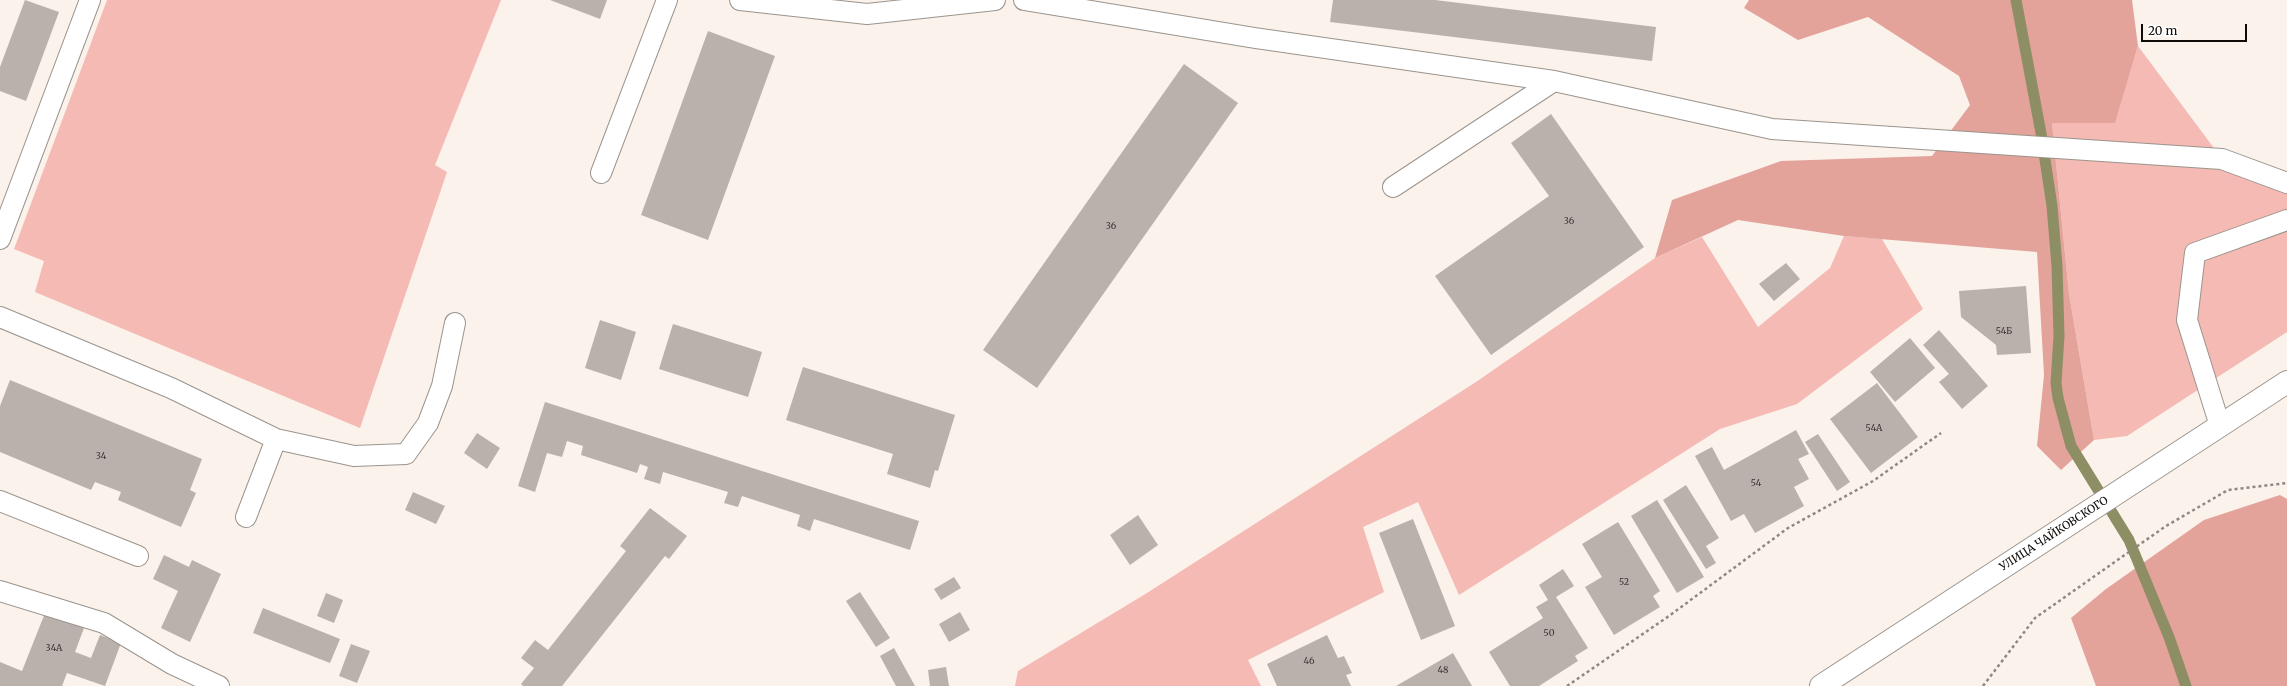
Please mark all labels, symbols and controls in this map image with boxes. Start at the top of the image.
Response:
scale bar [2143,16,2249,42]
text: 20 m [2148,23,2177,38]
house number: 36 [1564,216,1574,226]
house number: 36 [1106,221,1116,231]
house number: 54Б [1996,326,2012,336]
house number: 54А [1866,423,1882,433]
house number: 34 [96,451,106,461]
house number: 54 [1751,478,1761,488]
street label: УЛИЦА ЧАЙКОВСКОГО [1997,494,2111,574]
house number: 52 [1619,577,1629,587]
house number: 50 [1544,628,1554,638]
house number: 34А [46,643,62,653]
house number: 46 [1304,656,1314,666]
house number: 48 [1438,665,1448,675]

